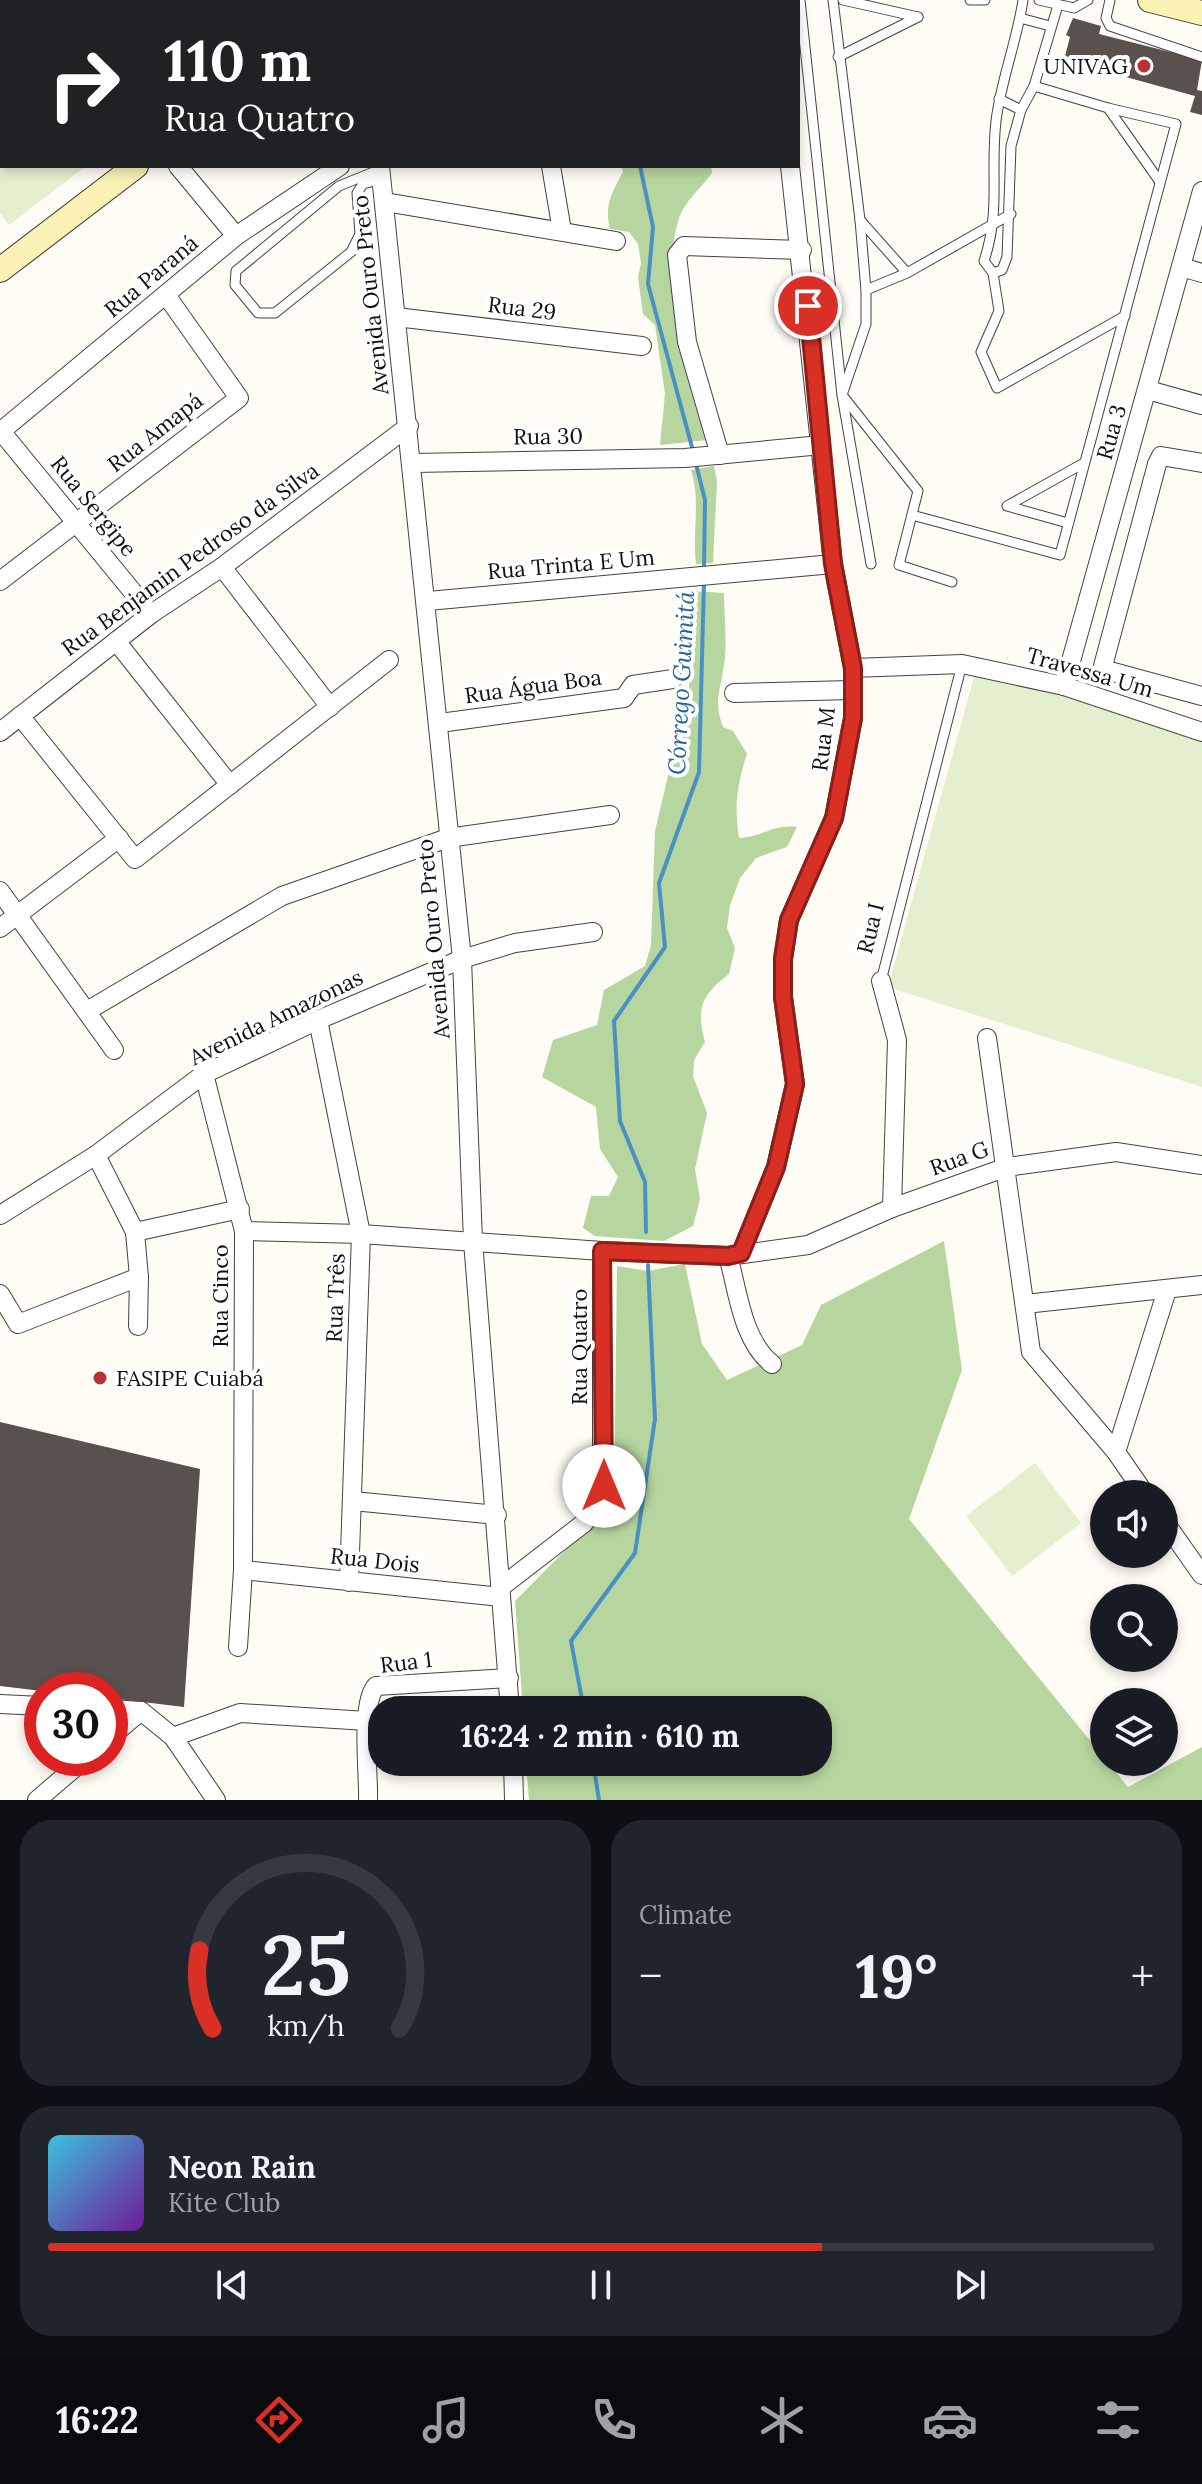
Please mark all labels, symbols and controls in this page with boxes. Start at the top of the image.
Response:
text: 110 m [164,25,311,96]
icon: right [32,32,136,136]
place label: UNIVAG [1044,52,1128,80]
marker: UNIVAG [1135,57,1153,75]
text: Rua Quatro [164,95,355,141]
street label: Avenida Ouro Preto [346,194,395,397]
street label: Rua Paraná [98,229,204,323]
pin [774,272,842,340]
icon: arrive [786,284,830,328]
street label: Rua 29 [486,290,558,326]
street label: Rua Amapá [102,386,208,478]
street label: Rua 3 [1090,401,1132,463]
street label: Rua 30 [513,421,583,451]
street label: Rua Sergipe [45,450,143,562]
street label: Rua Benjamin Pedroso da Silva [56,456,324,662]
street label: Rua Trinta E Um [486,543,656,585]
water label: Córrego Guimitá [661,589,701,776]
street label: Travessa Um [1023,641,1157,703]
street label: Rua Água Boa [463,663,603,709]
street label: Rua M [805,705,841,773]
street label: Avenida Ouro Preto [410,838,456,1041]
street label: Rua I [850,900,890,956]
street label: Avenida Amazonas [184,963,367,1072]
street label: Rua G [926,1134,993,1182]
street label: Rua Cinco [206,1244,234,1348]
street label: Rua Três [319,1253,351,1343]
street label: Rua Quatro [565,1289,593,1405]
place label: FASIPE Cuiabá [116,1364,264,1392]
marker: FASIPE Cuiabá [91,1369,109,1387]
position arrow [562,1444,646,1528]
map controls [1090,1480,1178,1776]
button: sound [1090,1480,1178,1568]
street label: Rua Dois [329,1541,421,1579]
button: search [1090,1584,1178,1672]
street label: Rua 1 [378,1645,434,1679]
speed limit sign: 30 [24,1672,128,1776]
button: layers [1090,1688,1178,1776]
text: 16:24 · 2 min · 610 m [461,1717,739,1755]
text: Climate [639,1898,732,1931]
text: 25 [261,1911,350,2018]
text: 19° [856,1938,937,2014]
text: − [639,1948,662,2004]
text: + [1131,1948,1154,2004]
text: km/h [267,2007,344,2044]
text: Neon Rain [168,2148,316,2186]
text: Kite Club [168,2186,280,2219]
icon: previous [210,2263,254,2307]
icon: pause [579,2263,623,2307]
icon: next [948,2263,992,2307]
icon: directions [251,2392,307,2448]
icon: music [418,2392,474,2448]
icon: phone [586,2392,642,2448]
icon: climate [754,2392,810,2448]
icon: car [922,2392,978,2448]
icon: filters [1090,2392,1146,2448]
text: 16:22 [56,2397,139,2443]

